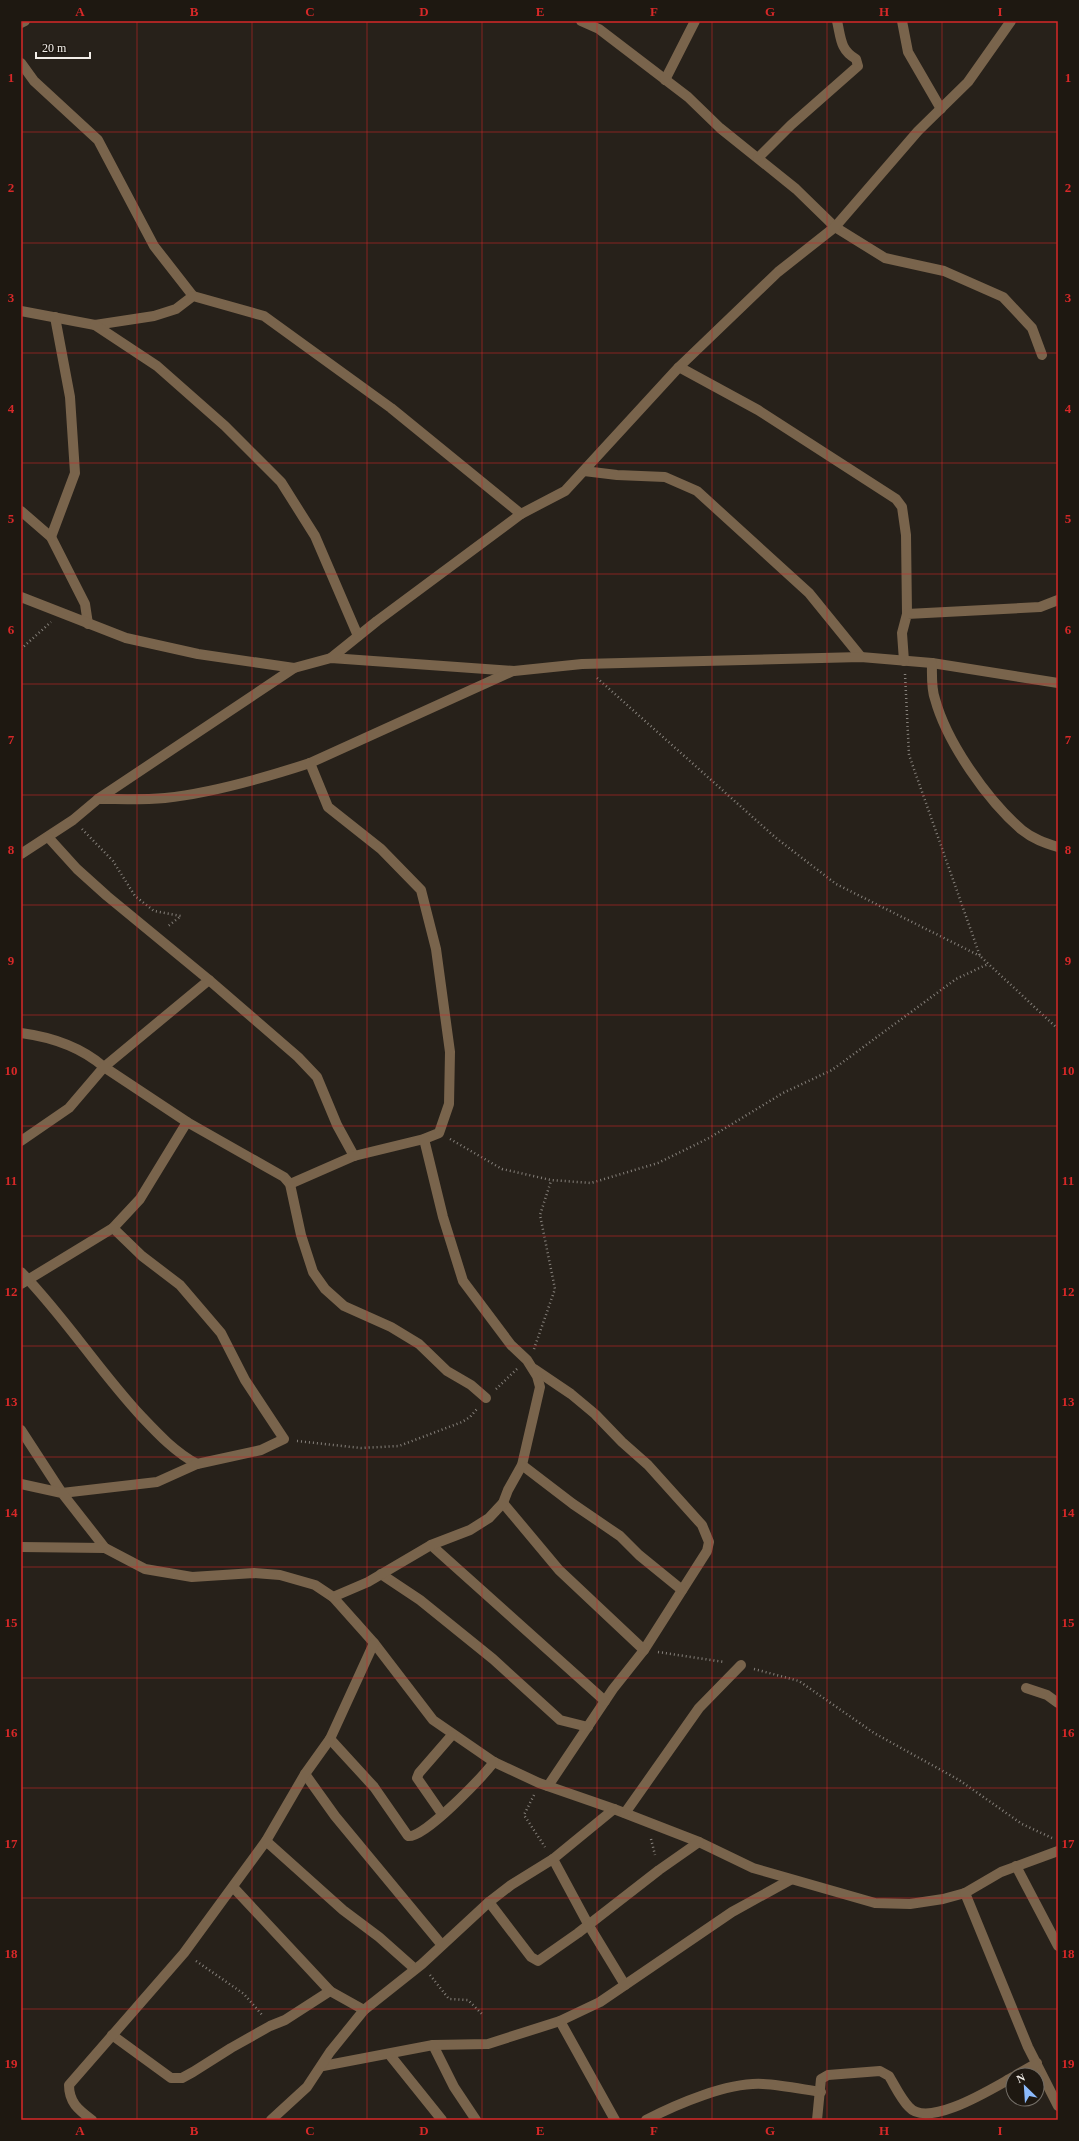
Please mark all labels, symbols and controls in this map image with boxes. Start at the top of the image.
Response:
text: A [75,4,85,19]
text: B [190,4,199,19]
text: C [305,4,315,19]
text: D [419,4,429,19]
text: E [536,4,544,19]
text: F [650,4,658,19]
text: G [765,4,775,19]
text: H [879,4,889,19]
text: I [997,4,1003,19]
scale bar [36,34,90,60]
text: 20 m [42,41,67,55]
text: 1 [8,70,14,85]
text: 1 [1065,70,1071,85]
text: 2 [8,180,14,195]
text: 2 [1065,180,1071,195]
text: 3 [8,290,15,305]
text: 3 [1065,290,1072,305]
text: 4 [8,401,15,416]
text: 4 [1065,401,1072,416]
text: 5 [8,511,15,526]
text: 5 [1065,511,1072,526]
text: 6 [8,622,15,637]
text: 6 [1065,622,1072,637]
text: 7 [8,732,15,747]
text: 7 [1065,732,1072,747]
text: 8 [8,842,15,857]
text: 8 [1065,842,1072,857]
text: 9 [8,953,15,968]
text: 9 [1065,953,1072,968]
text: 10 [5,1063,18,1078]
text: 10 [1062,1063,1075,1078]
text: 11 [5,1173,17,1188]
text: 11 [1062,1173,1074,1188]
text: 12 [5,1284,18,1299]
text: 12 [1062,1284,1075,1299]
text: 13 [5,1394,18,1409]
text: 13 [1062,1394,1075,1409]
text: 14 [5,1505,18,1520]
text: 14 [1062,1505,1075,1520]
text: 15 [5,1615,18,1630]
text: 15 [1062,1615,1075,1630]
text: 16 [5,1725,18,1740]
text: 16 [1062,1725,1075,1740]
text: 17 [5,1836,18,1851]
text: 17 [1062,1836,1075,1851]
text: 18 [5,1946,18,1961]
text: 18 [1062,1946,1075,1961]
text: 19 [5,2056,18,2071]
text: 19 [1062,2056,1075,2071]
north arrow [1005,2067,1045,2107]
text: N [1015,2071,1027,2085]
text: A [75,2123,85,2138]
text: B [190,2123,199,2138]
text: C [305,2123,315,2138]
text: D [419,2123,429,2138]
text: E [536,2123,544,2138]
text: F [650,2123,658,2138]
text: G [765,2123,775,2138]
text: H [879,2123,889,2138]
text: I [997,2123,1003,2138]

